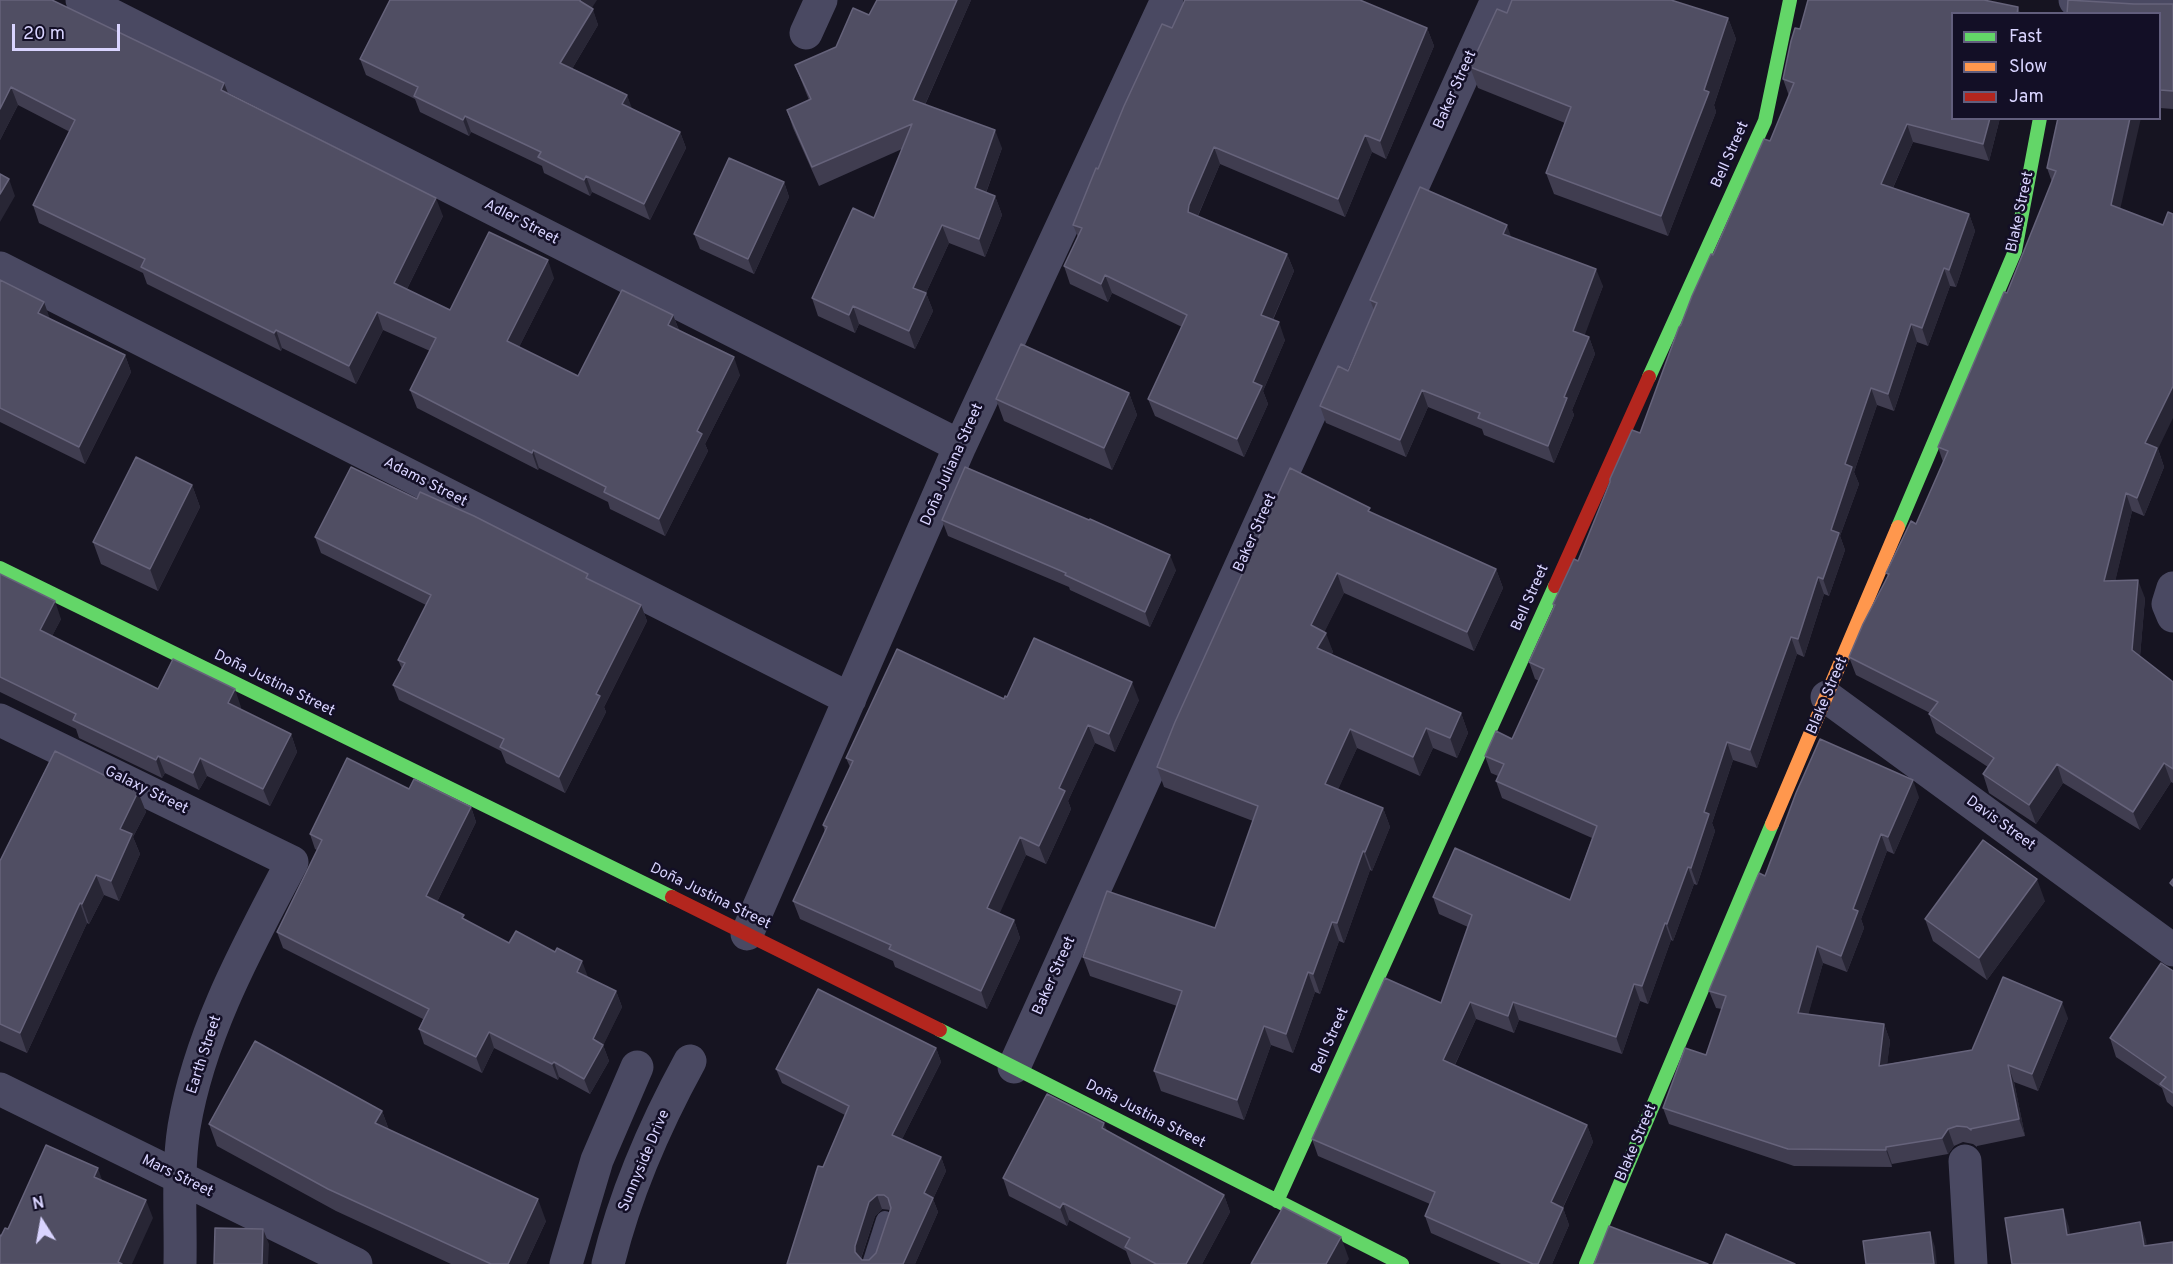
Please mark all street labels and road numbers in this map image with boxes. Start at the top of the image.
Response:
street label: Baker Street [1431,48,1481,132]
street label: Bell Street [1708,119,1754,191]
street label: Blake Street [2004,170,2038,254]
street label: Adler Street [481,197,561,249]
street label: Doña Juliana Street [918,401,988,529]
street label: Adams Street [380,454,470,512]
street label: Baker Street [1231,491,1281,575]
street label: Bell Street [1508,562,1554,634]
street label: Doña Justina Street [211,647,337,721]
street label: Blake Street [1804,655,1852,737]
street label: Galaxy Street [101,763,191,819]
street label: Davis Street [1962,793,2038,855]
street label: Doña Justina Street [647,860,773,934]
street label: Baker Street [1030,934,1080,1018]
street label: Bell Street [1308,1005,1354,1077]
street label: Earth Street [184,1013,226,1097]
street label: Doña Justina Street [1082,1077,1208,1153]
street label: Blake Street [1613,1102,1661,1184]
street label: Sunnyside Drive [615,1107,675,1215]
street label: Mars Street [138,1152,216,1202]

